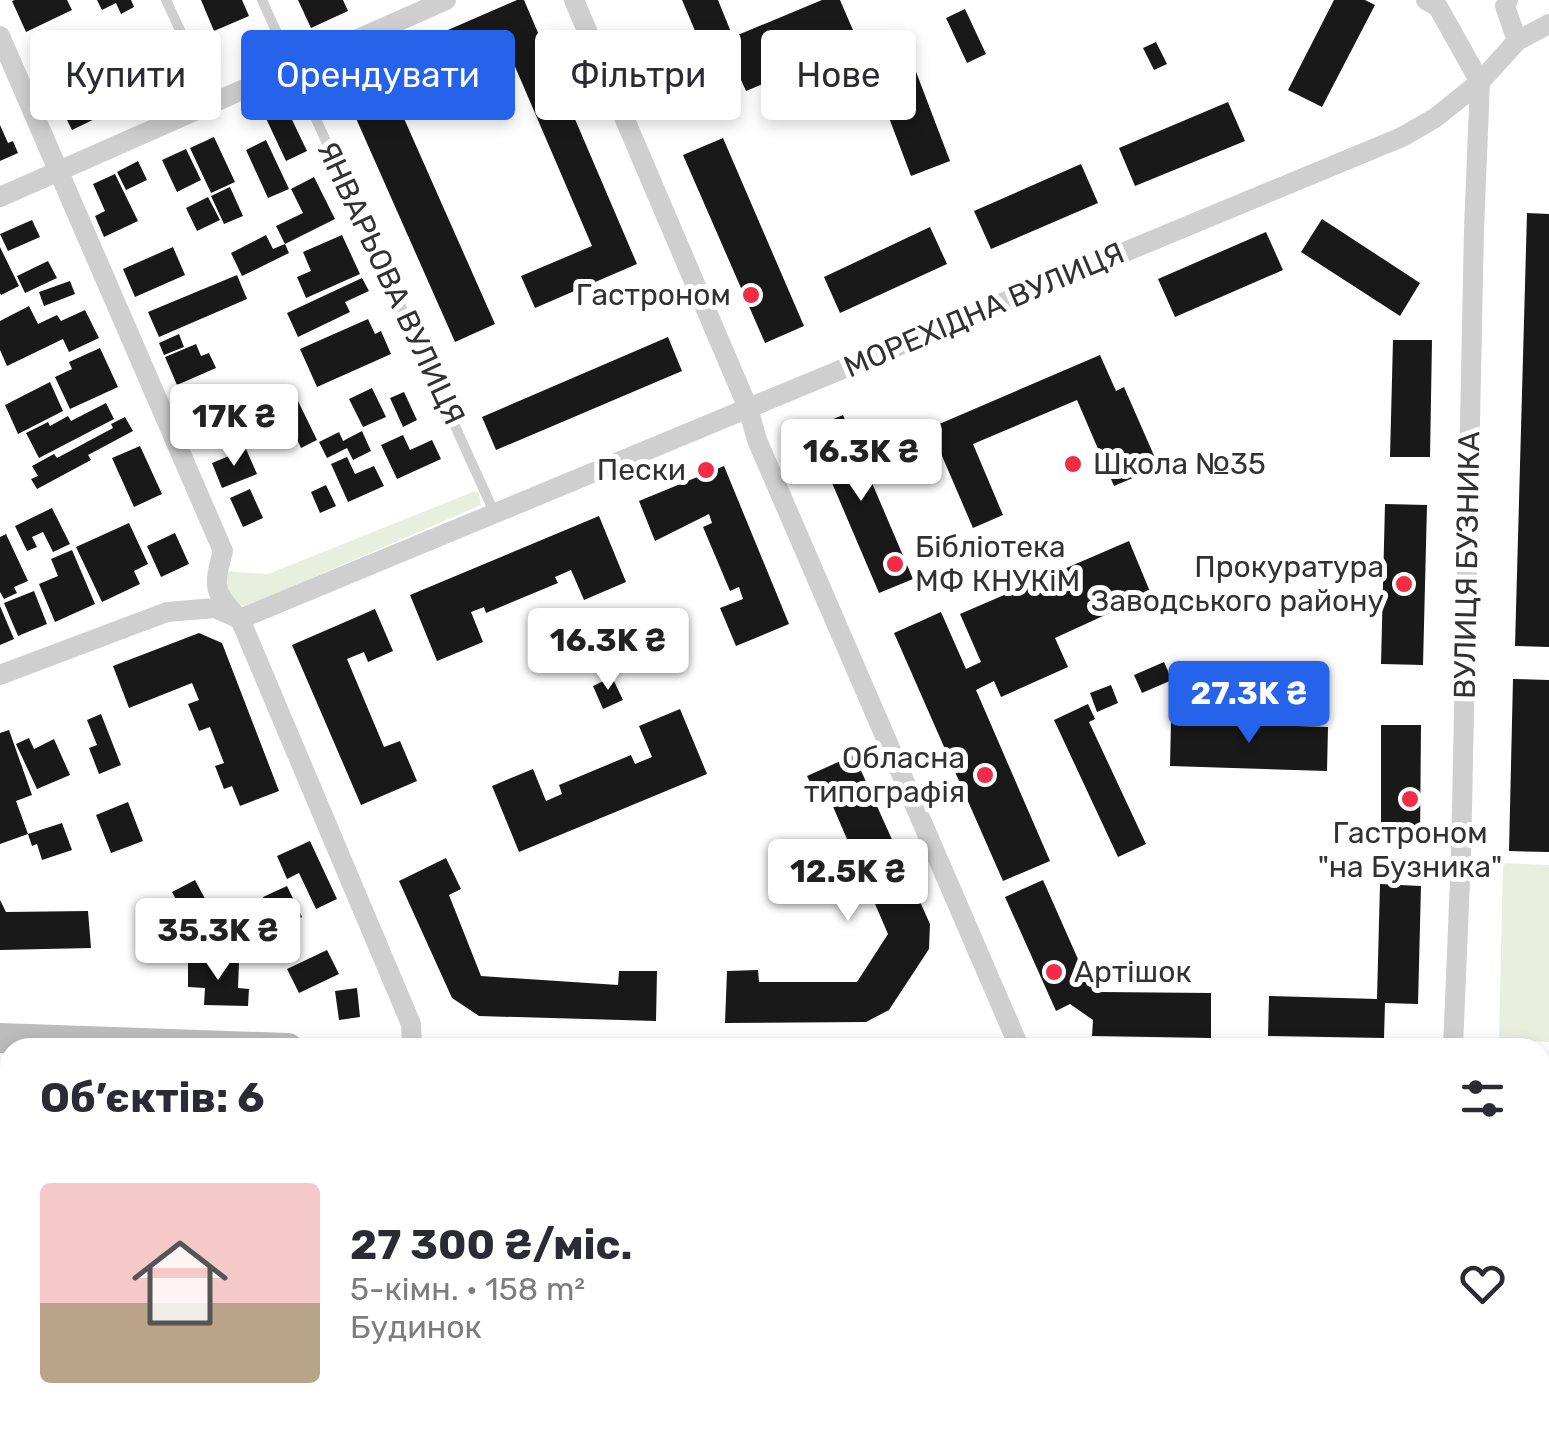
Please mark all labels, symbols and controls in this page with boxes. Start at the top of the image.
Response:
chip: Купити [30,30,221,120]
chip: Орендувати [241,30,515,120]
chip: Фільтри [535,30,741,120]
chip: Нове [761,30,916,120]
street label: ЯНВАРЬОВА ВУЛИЦЯ [309,136,473,430]
street label: МОРЕХІДНА ВУЛИЦЯ [838,235,1130,385]
place label: Гастроном [576,277,731,313]
marker: Гастроном [740,284,762,306]
pin: 17K ₴ [164,384,304,469]
text: 17K ₴ [192,397,276,435]
pin: 16.3K ₴ [769,419,953,504]
street label: ВУЛИЦЯ БУЗНИКА [1447,431,1487,699]
text: 16.3K ₴ [803,432,919,470]
place label: Школа №35 [1093,446,1266,482]
place label: Пески [597,452,686,488]
marker: Школа №35 [1062,453,1084,475]
marker: Пески [695,459,717,481]
place label: Бібліотека МФ КНУКіМ [915,529,1080,599]
place label: Прокуратура Заводського району [1091,549,1384,619]
marker: Бібліотека МФ КНУКіМ [884,553,906,575]
marker: Прокуратура Заводського району [1393,573,1415,595]
pin: 16.3K ₴ [516,608,700,693]
text: 16.3K ₴ [550,621,666,659]
pin: 27.3K ₴ [1157,661,1341,746]
text: 27.3K ₴ [1190,674,1308,712]
place label: Обласна типографія [804,740,965,810]
marker: Обласна типографія [974,764,996,786]
marker: Гастроном "на Бузника" [1399,788,1421,810]
place label: Гастроном "на Бузника" [1318,815,1502,885]
pin: 12.5K ₴ [756,839,940,924]
text: 12.5K ₴ [790,852,906,890]
pin: 35.3K ₴ [126,898,310,983]
text: 35.3K ₴ [157,911,279,949]
place label: Артішок [1074,954,1192,990]
marker: Артішок [1043,961,1065,983]
icon: filters [1455,1071,1510,1126]
text: Об’єктів: 6 [40,1073,265,1123]
text: 27 300 ₴/міс. [350,1220,632,1270]
icon: home [120,1223,240,1343]
icon: heart [1455,1256,1510,1311]
text: 5-кімн. · 158 m² [350,1270,585,1308]
text: Будинок [350,1308,482,1346]

